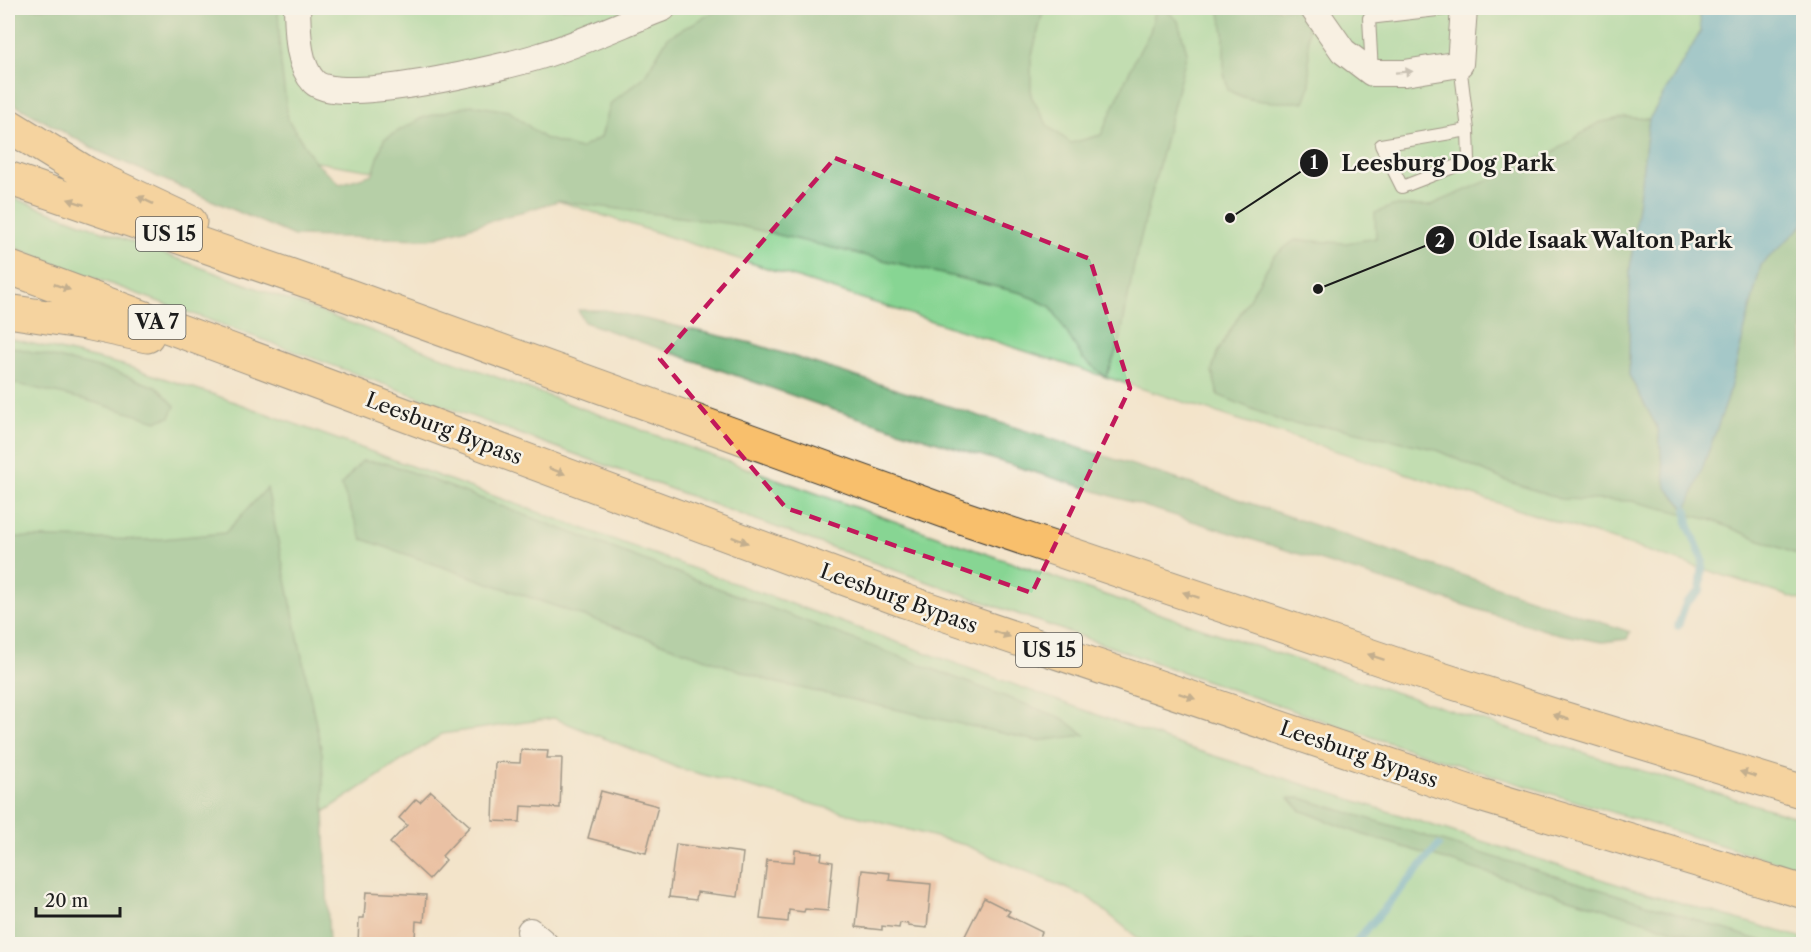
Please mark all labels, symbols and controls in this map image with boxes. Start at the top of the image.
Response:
one-way arrow [1394,67,1413,77]
callout: Leesburg Dog Park [1299,143,1567,183]
text: Leesburg Dog Park [1341,150,1555,177]
text: 1 [1310,152,1318,174]
one-way arrow [67,196,85,206]
one-way arrow [136,196,153,205]
road number: US 15 [136,217,202,251]
callout: Olde Isaak Walton Park [1425,220,1745,260]
text: Olde Isaak Walton Park [1468,227,1733,254]
text: 2 [1435,230,1445,252]
one-way arrow [54,282,72,292]
road number: VA 7 [128,305,186,339]
street label: Leesburg Bypass [362,387,526,469]
one-way arrow [549,466,567,476]
one-way arrow [731,535,749,545]
street label: Leesburg Bypass [817,558,981,638]
one-way arrow [1182,590,1200,599]
one-way arrow [993,630,1011,640]
road number: US 15 [1016,633,1082,667]
one-way arrow [1367,652,1385,661]
one-way arrow [1178,692,1196,702]
one-way arrow [1552,712,1570,721]
street label: Leesburg Bypass [1277,715,1441,793]
one-way arrow [1739,769,1757,778]
scale bar [36,880,120,918]
text: 20 m [45,890,89,912]

